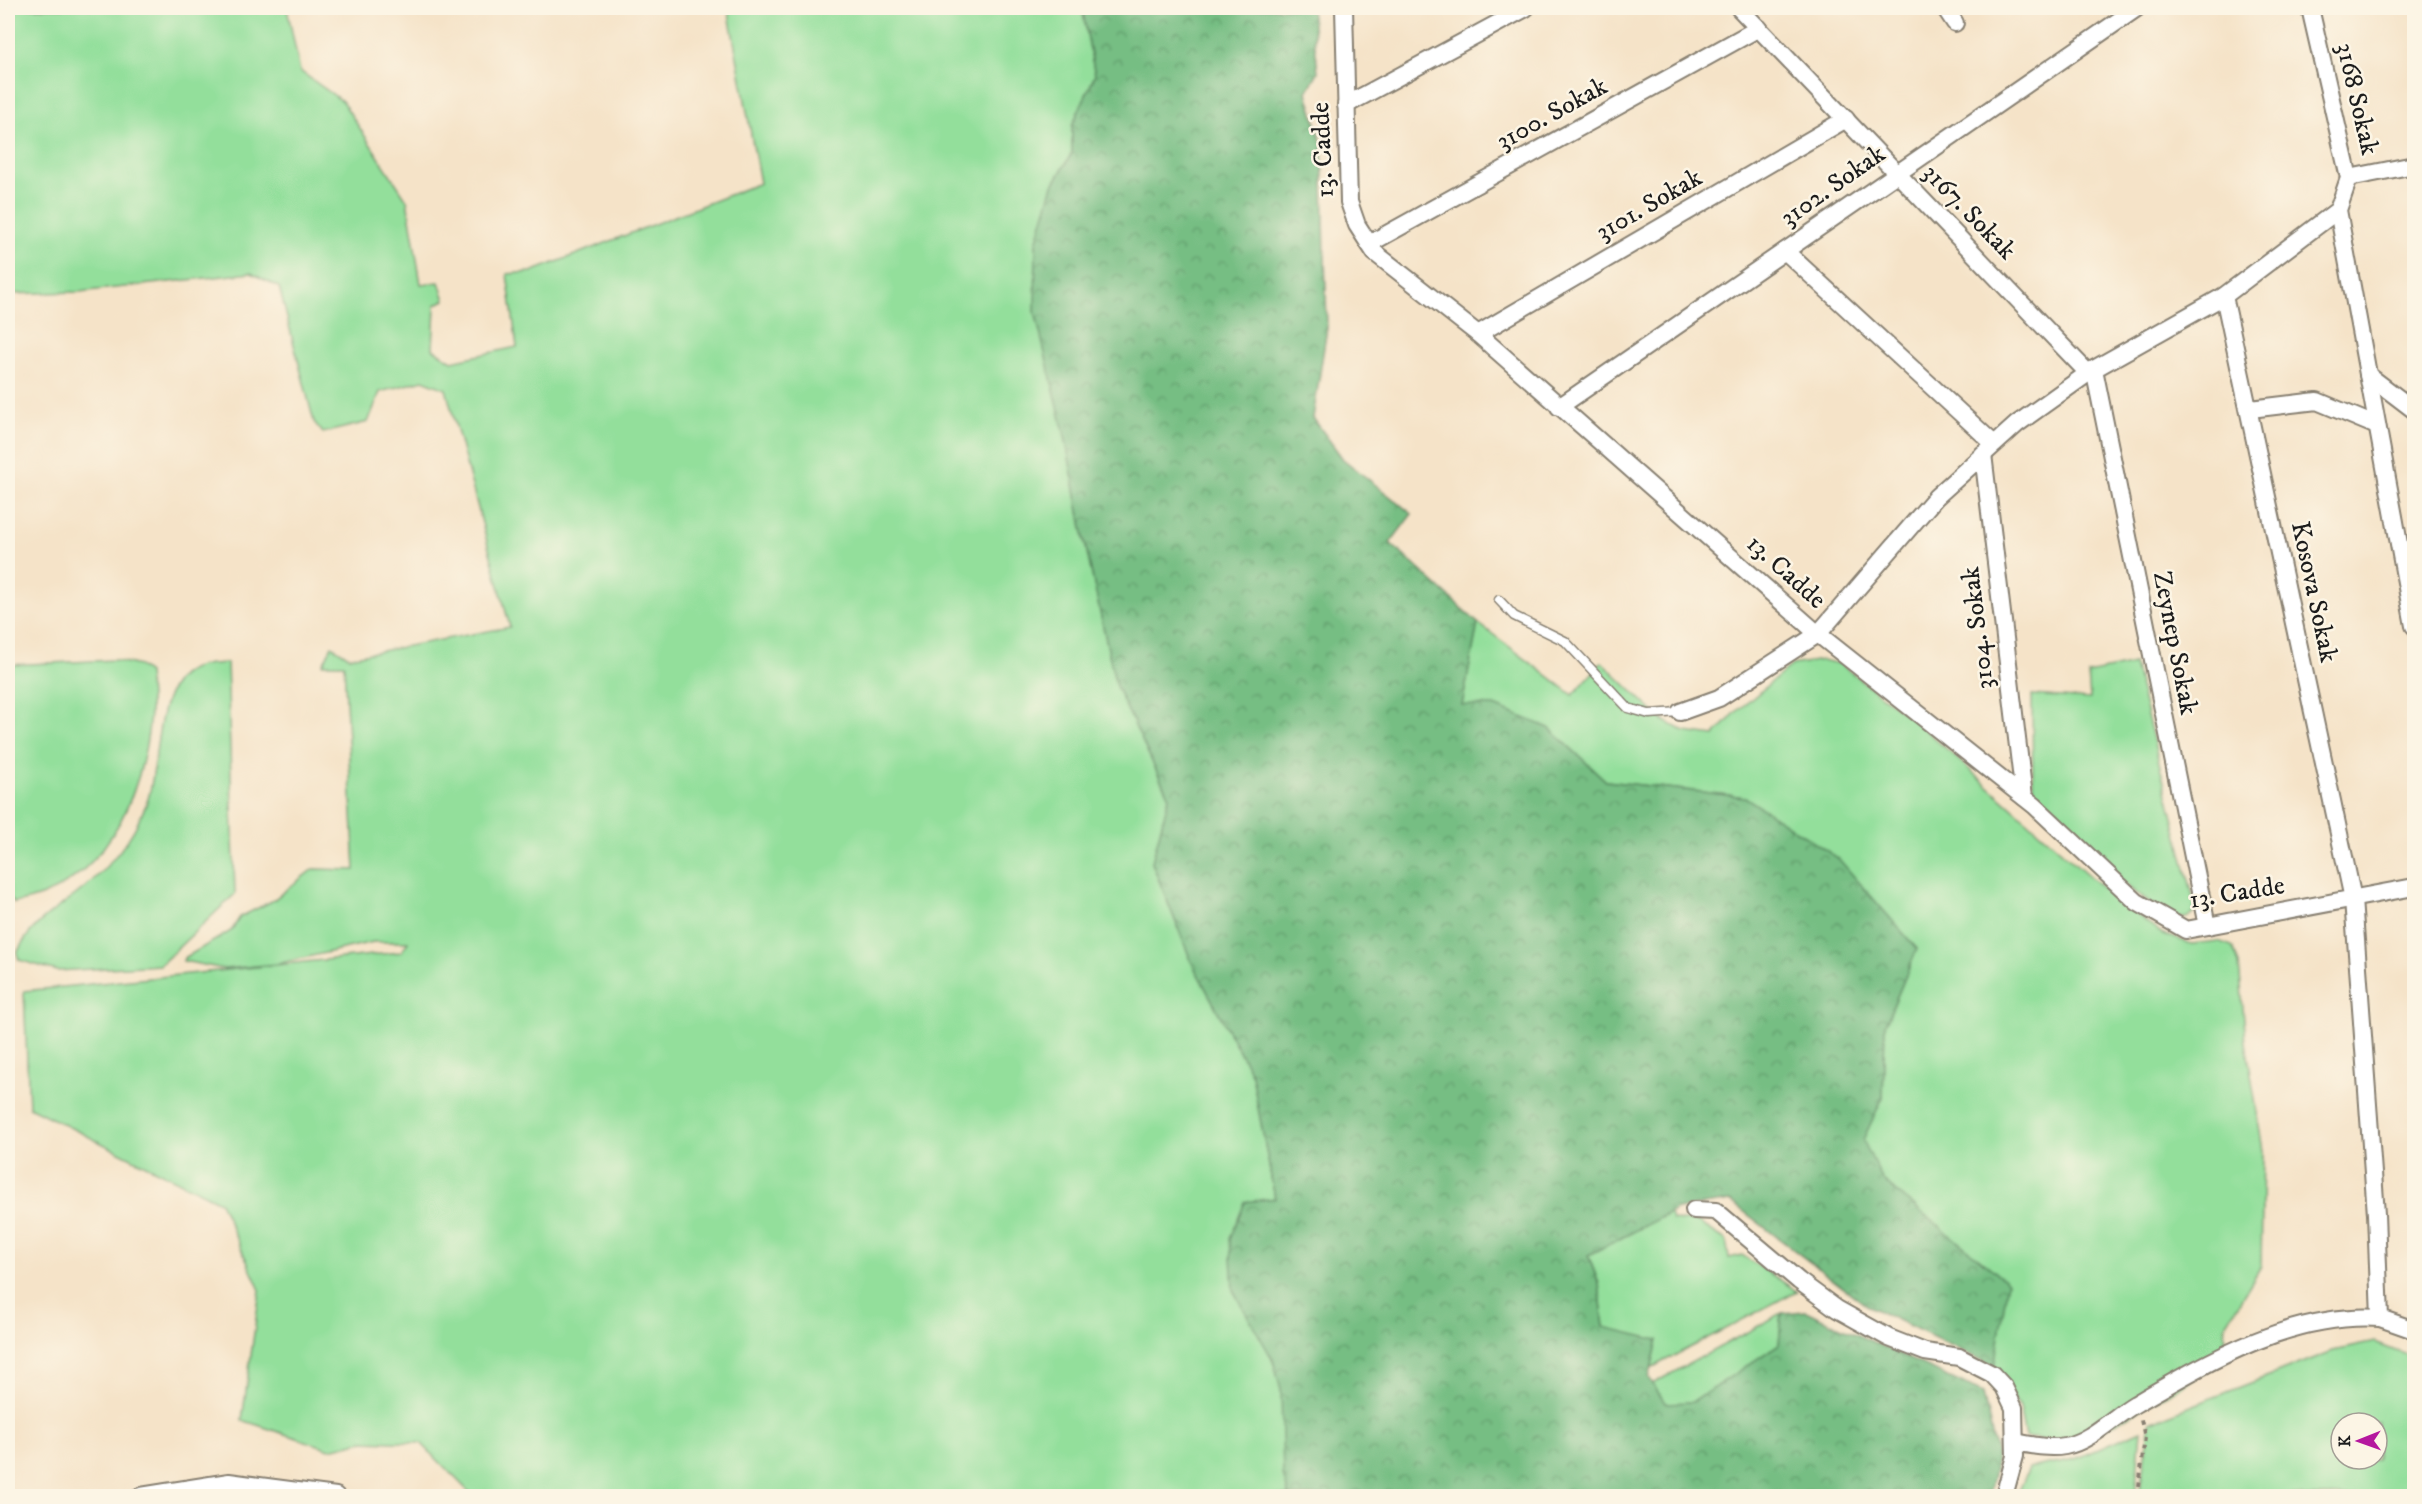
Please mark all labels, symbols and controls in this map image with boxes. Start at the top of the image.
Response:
street label: 3168 Sokak [2328,40,2386,158]
street label: 3100. Sokak [1491,70,1613,158]
street label: 13. Cadde [1304,101,1342,199]
street label: 3102. Sokak [1774,138,1892,234]
street label: 3167. Sokak [1915,157,2023,267]
street label: 3101. Sokak [1590,161,1708,249]
street label: Kosova Sokak [2283,519,2345,665]
street label: 13. Cadde [1739,528,1833,616]
street label: 3104. Sokak [1954,565,2002,691]
street label: Zeynep Sokak [2145,568,2205,718]
street label: 13. Cadde [2187,869,2287,917]
north arrow [2329,1411,2389,1471]
text: K [2335,1435,2355,1447]

